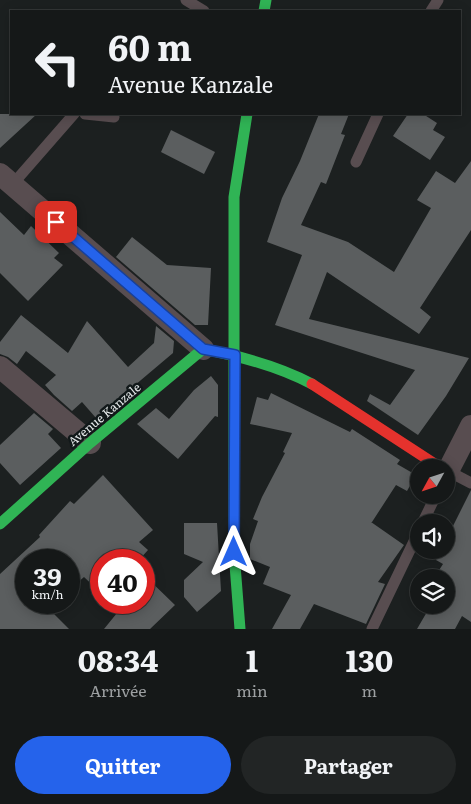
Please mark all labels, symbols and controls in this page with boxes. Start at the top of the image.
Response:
text: 60 m [108,20,192,72]
icon: left [25,30,90,95]
text: Avenue Kanzale [108,67,273,100]
pin [35,201,77,243]
icon: arrive [42,208,70,236]
street label: Avenue Kanzale [64,378,144,450]
north arrow [410,459,455,504]
map controls [410,459,455,614]
button: sound [410,514,455,559]
position arrow [207,525,259,577]
speed limit sign: 40 [90,549,155,614]
text: 39 [33,557,62,594]
button: layers [410,569,455,614]
text: km/h [32,585,63,603]
text: 08:34 [78,637,158,681]
text: 1 [246,637,258,681]
text: 130 [346,637,393,681]
text: Arrivée [90,678,147,702]
text: min [236,678,268,702]
text: m [362,678,377,702]
button: Quitter [15,736,231,794]
button: Partager [241,736,456,794]

